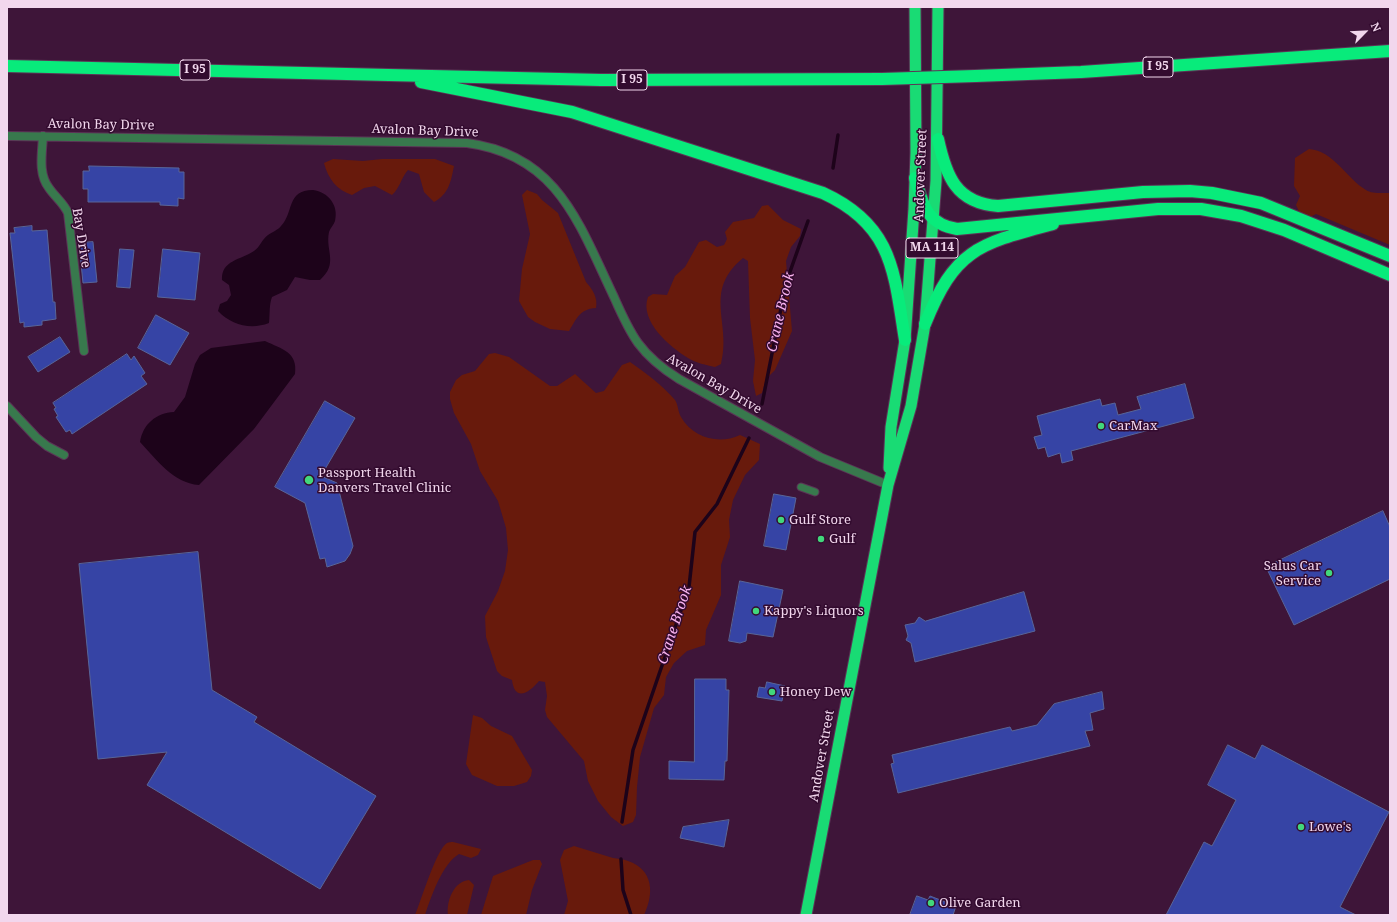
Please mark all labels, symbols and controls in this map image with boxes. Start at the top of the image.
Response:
north arrow [1345,12,1385,52]
text: N [1368,20,1385,34]
road number: I 95 [1143,57,1173,77]
road number: I 95 [180,60,210,80]
road number: I 95 [617,70,647,90]
street label: Avalon Bay Drive [47,116,155,134]
street label: Avalon Bay Drive [371,121,479,141]
street label: Andover Street [912,129,930,223]
street label: Bay Drive [69,207,93,269]
road number: MA 114 [906,238,958,258]
water label: Crane Brook [764,270,798,354]
street label: Avalon Bay Drive [664,350,764,418]
place label: CarMax [1109,418,1157,434]
marker: CarMax [1096,421,1106,431]
place label: Passport Health Danvers Travel Clinic [318,465,451,496]
marker: Passport Health Danvers Travel Clinic [303,474,315,486]
place label: Gulf Store [789,512,851,528]
marker: Gulf Store [776,515,786,525]
place label: Gulf [829,531,855,547]
marker: Gulf [816,534,826,544]
place label: Salus Car Service [1264,558,1321,589]
marker: Salus Car Service [1324,568,1334,578]
water label: Crane Brook [654,584,696,666]
place label: Kappy's Liquors [764,603,864,619]
marker: Kappy's Liquors [751,606,761,616]
place label: Honey Dew [780,684,851,700]
marker: Honey Dew [767,687,777,697]
street label: Andover Street [806,709,838,803]
place label: Lowe's [1309,819,1351,835]
marker: Lowe's [1296,822,1306,832]
place label: Olive Garden [939,895,1021,911]
marker: Olive Garden [926,898,936,908]

